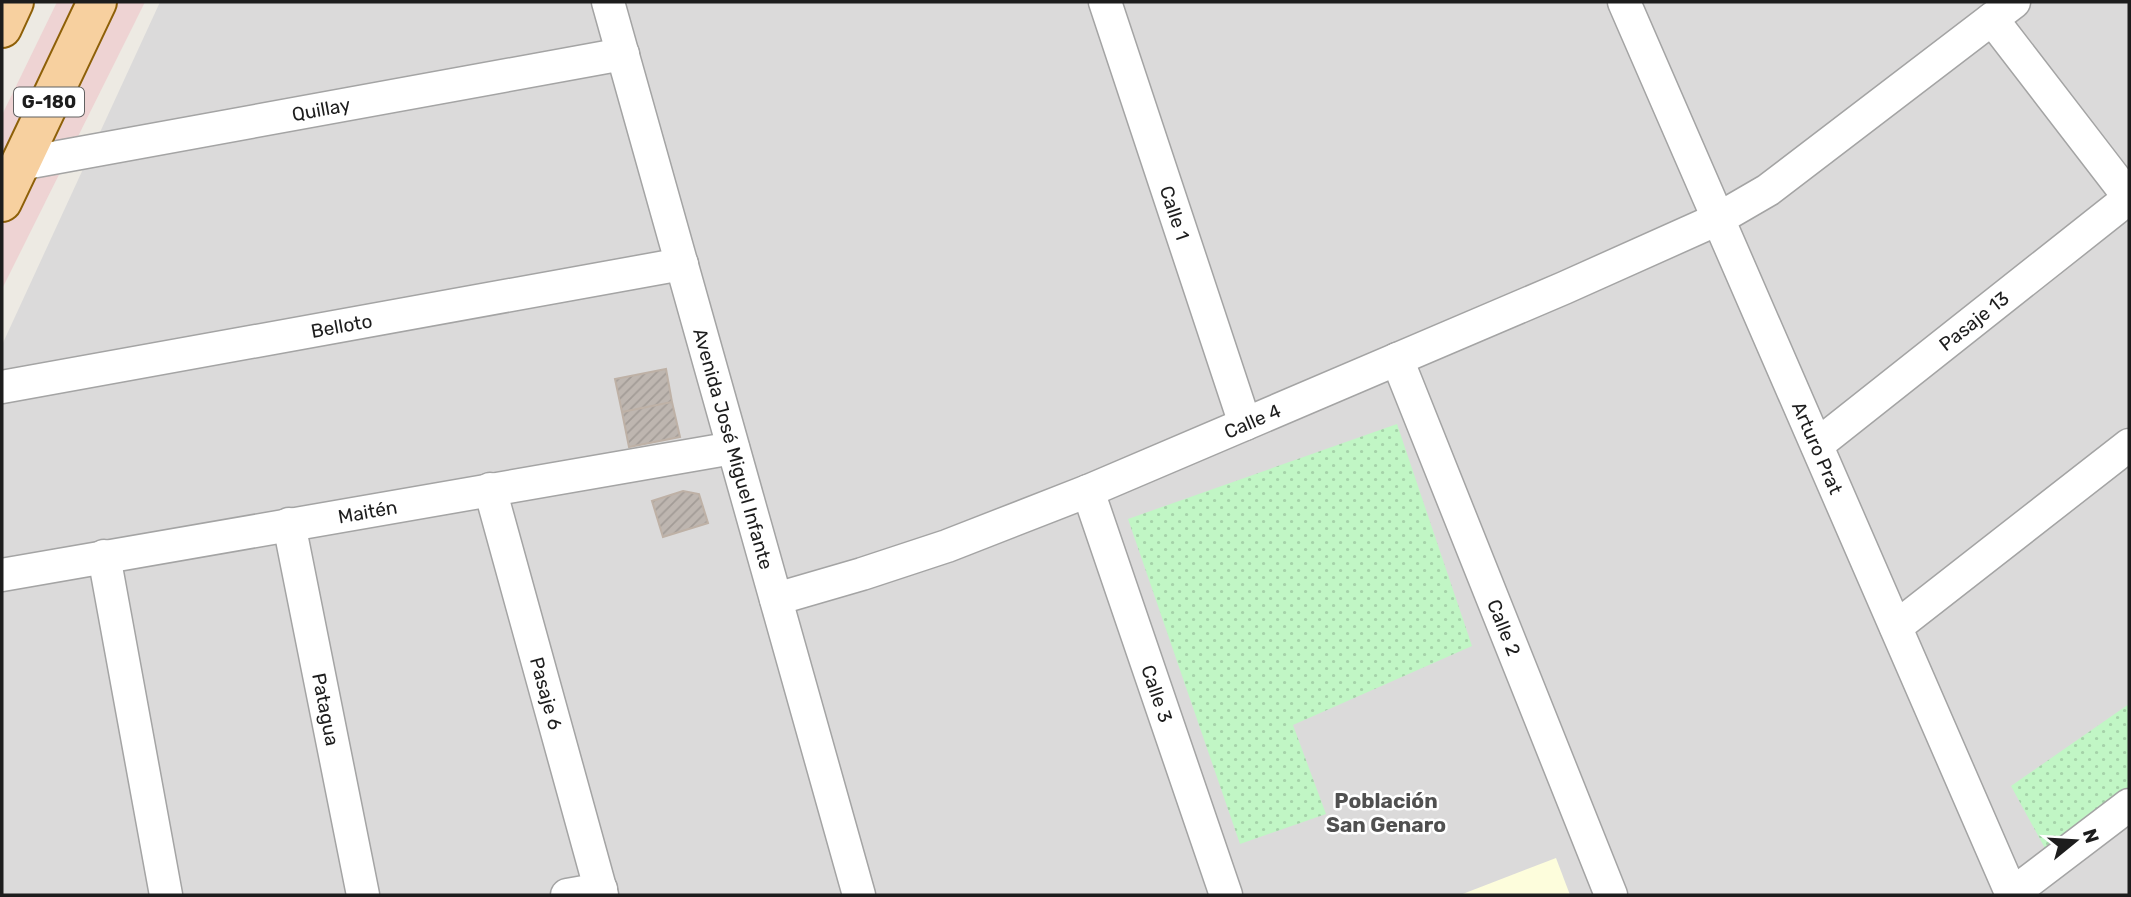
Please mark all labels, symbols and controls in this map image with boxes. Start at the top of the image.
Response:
road number: G-180 [14,88,84,116]
street label: Quillay [290,93,352,126]
street label: Calle 1 [1155,183,1194,243]
street label: Pasaje 13 [1935,287,2014,356]
street label: Belloto [309,309,374,343]
street label: Avenida José Miguel Infante [688,326,778,572]
street label: Arturo Prat [1787,398,1848,498]
street label: Calle 4 [1221,399,1285,444]
street label: Maitén [336,496,399,528]
street label: Calle 2 [1482,596,1525,659]
street label: Pasaje 6 [525,655,567,732]
street label: Calle 3 [1136,662,1177,725]
street label: Patagua [307,671,344,748]
district label: Población San Genaro [1326,788,1446,837]
north arrow [2040,806,2110,876]
text: N [2078,826,2104,846]

